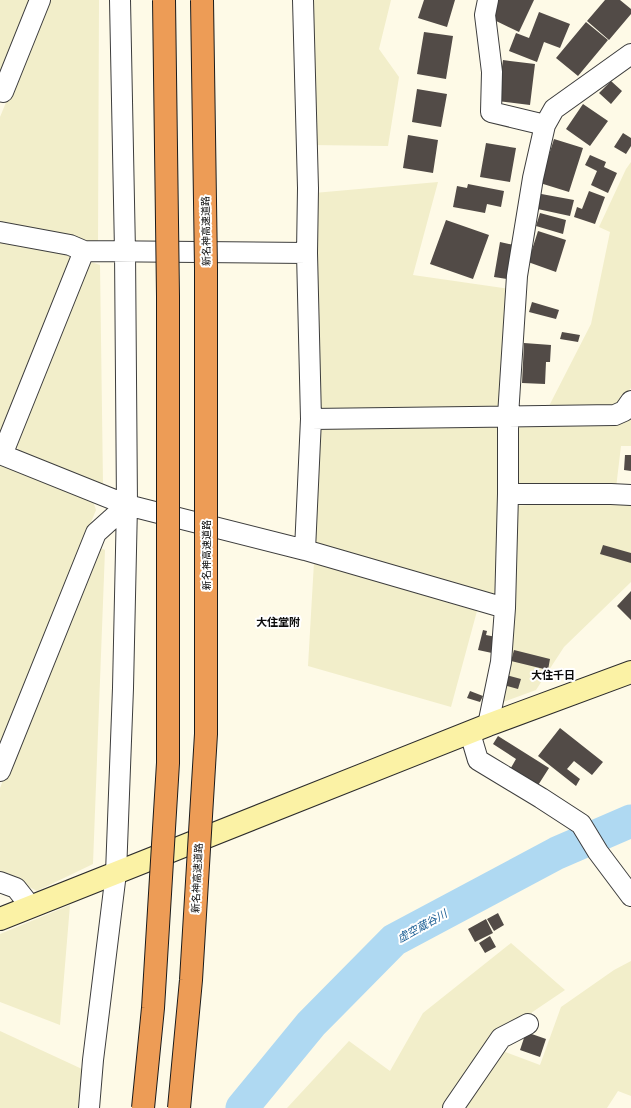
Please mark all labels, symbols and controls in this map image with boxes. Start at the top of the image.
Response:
street label: 新名神高速道路 [199,196,213,266]
street label: 新名神高速道路 [200,520,213,590]
district label: 大住堂附 [256,615,300,629]
district label: 大住千日 [531,668,575,682]
street label: 新名神高速道路 [189,843,205,913]
water label: 虚空蔵谷川 [395,906,450,945]

